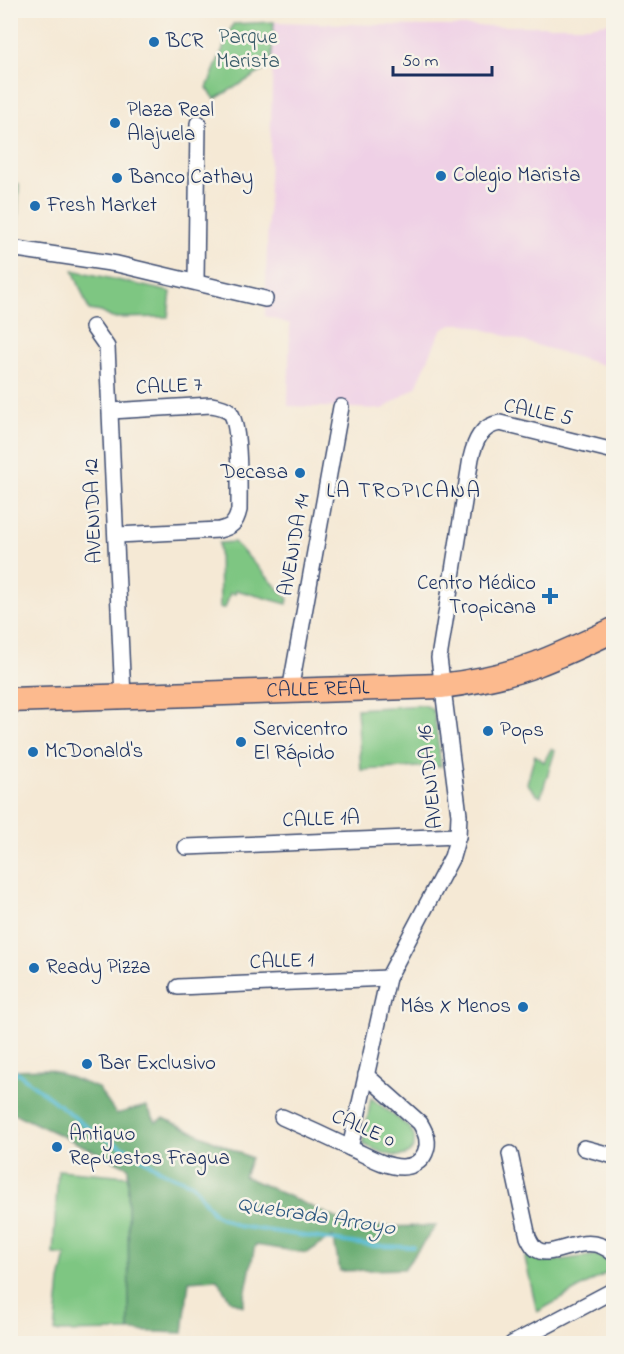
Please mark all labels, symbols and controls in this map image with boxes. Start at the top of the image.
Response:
park label: Parque Marista [216,23,280,77]
place label: BCR [165,27,204,57]
marker: BCR [147,35,161,49]
scale bar [393,39,492,77]
text: 50 m [402,49,439,75]
place label: Plaza Real Alajuela [127,96,214,150]
marker: Plaza Real Alajuela [108,116,122,130]
place label: Colegio Marista [453,161,581,193]
place label: Banco Cathay [128,163,253,195]
marker: Colegio Marista [434,169,448,183]
marker: Banco Cathay [110,171,124,185]
place label: Fresh Market [46,191,157,221]
marker: Fresh Market [28,199,42,213]
street label: CALLE 7 [135,370,203,404]
street label: CALLE 5 [501,392,575,434]
street label: AVENIDA 12 [77,458,111,564]
place label: Decasa [219,458,288,488]
marker: Decasa [293,466,307,480]
district label: LA TROPICANA [326,476,482,508]
street label: AVENIDA 14 [271,491,319,599]
place label: Centro Médico Tropicana [417,569,536,623]
marker: Centro Médico Tropicana [541,587,559,605]
street label: CALLE REAL [266,673,370,707]
place label: Servicentro El Rápido [253,715,348,769]
place label: Pops [500,716,544,746]
street label: AVENIDA 16 [411,724,451,830]
marker: Pops [481,724,495,738]
marker: Servicentro El Rápido [234,735,248,749]
place label: McDonald's [45,737,143,767]
marker: McDonald's [26,745,40,759]
street label: CALLE 1A [282,804,360,836]
street label: CALLE 1 [249,946,315,978]
place label: Ready Pizza [46,953,151,985]
marker: Ready Pizza [27,961,41,975]
place label: Más X Menos [400,992,511,1022]
marker: Más X Menos [516,1000,530,1014]
place label: Bar Exclusivo [98,1049,216,1079]
marker: Bar Exclusivo [80,1057,94,1071]
street label: CALLE 0 [326,1102,400,1156]
place label: Antiguo Repuestos Fragua [69,1120,230,1176]
marker: Antiguo Repuestos Fragua [50,1140,64,1154]
water label: Quebrada Arroyo [235,1189,399,1246]

